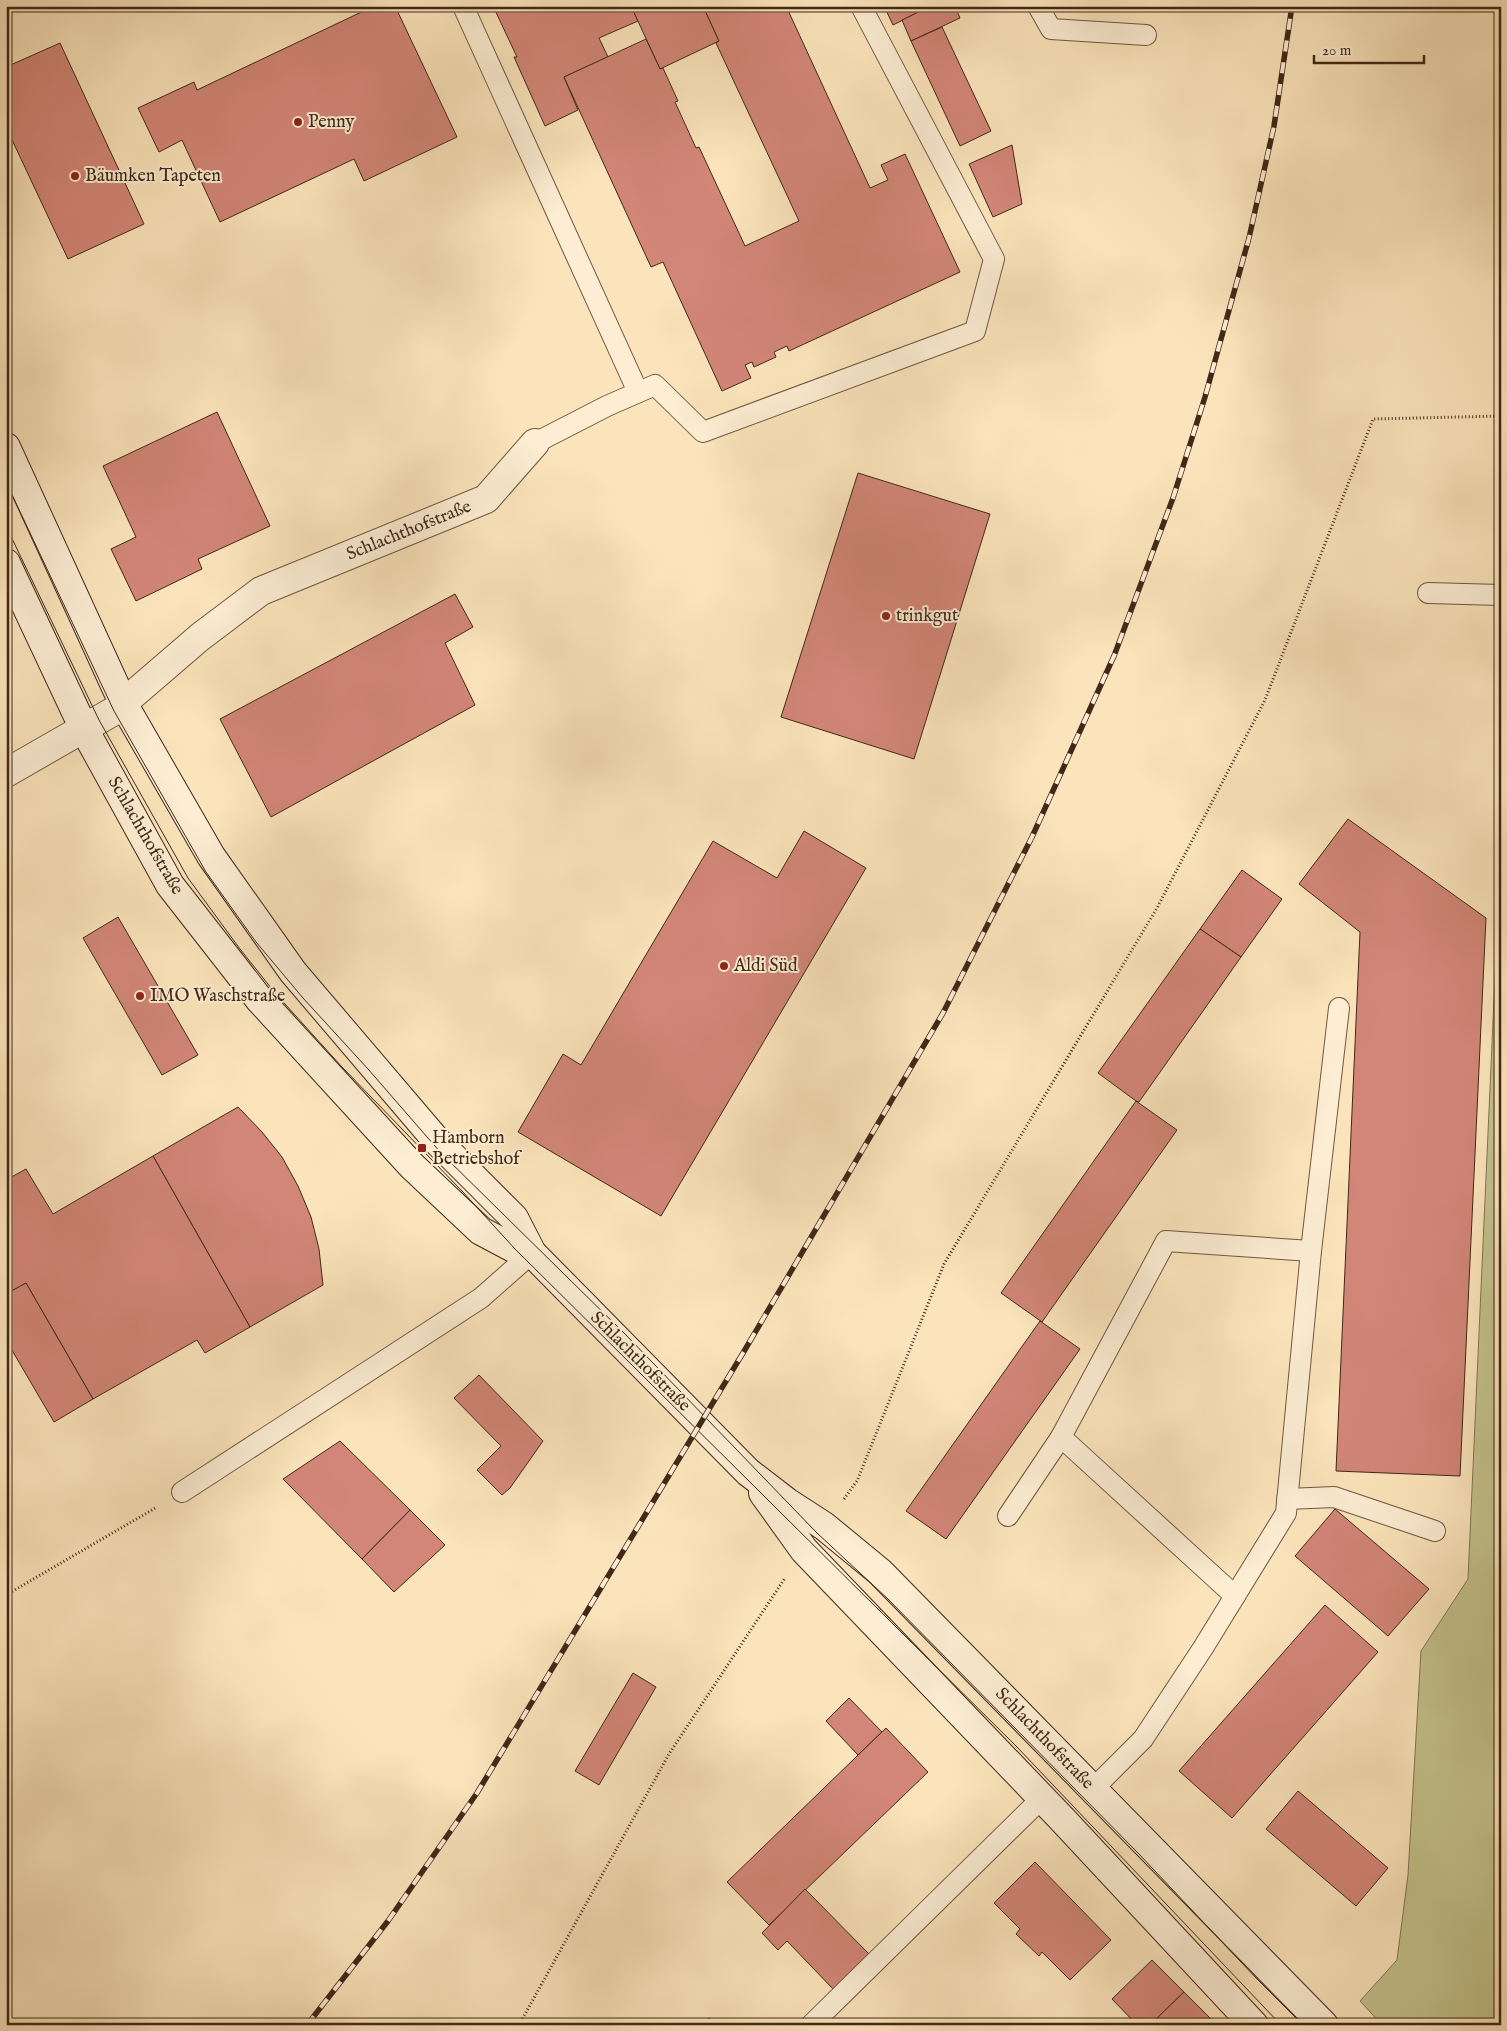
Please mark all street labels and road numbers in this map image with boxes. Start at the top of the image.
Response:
street label: Schlachthofstraße [343,495,475,567]
street label: Schlachthofstraße [102,773,188,899]
street label: Schlachthofstraße [585,1307,695,1417]
street label: Schlachthofstraße [990,1683,1098,1795]

